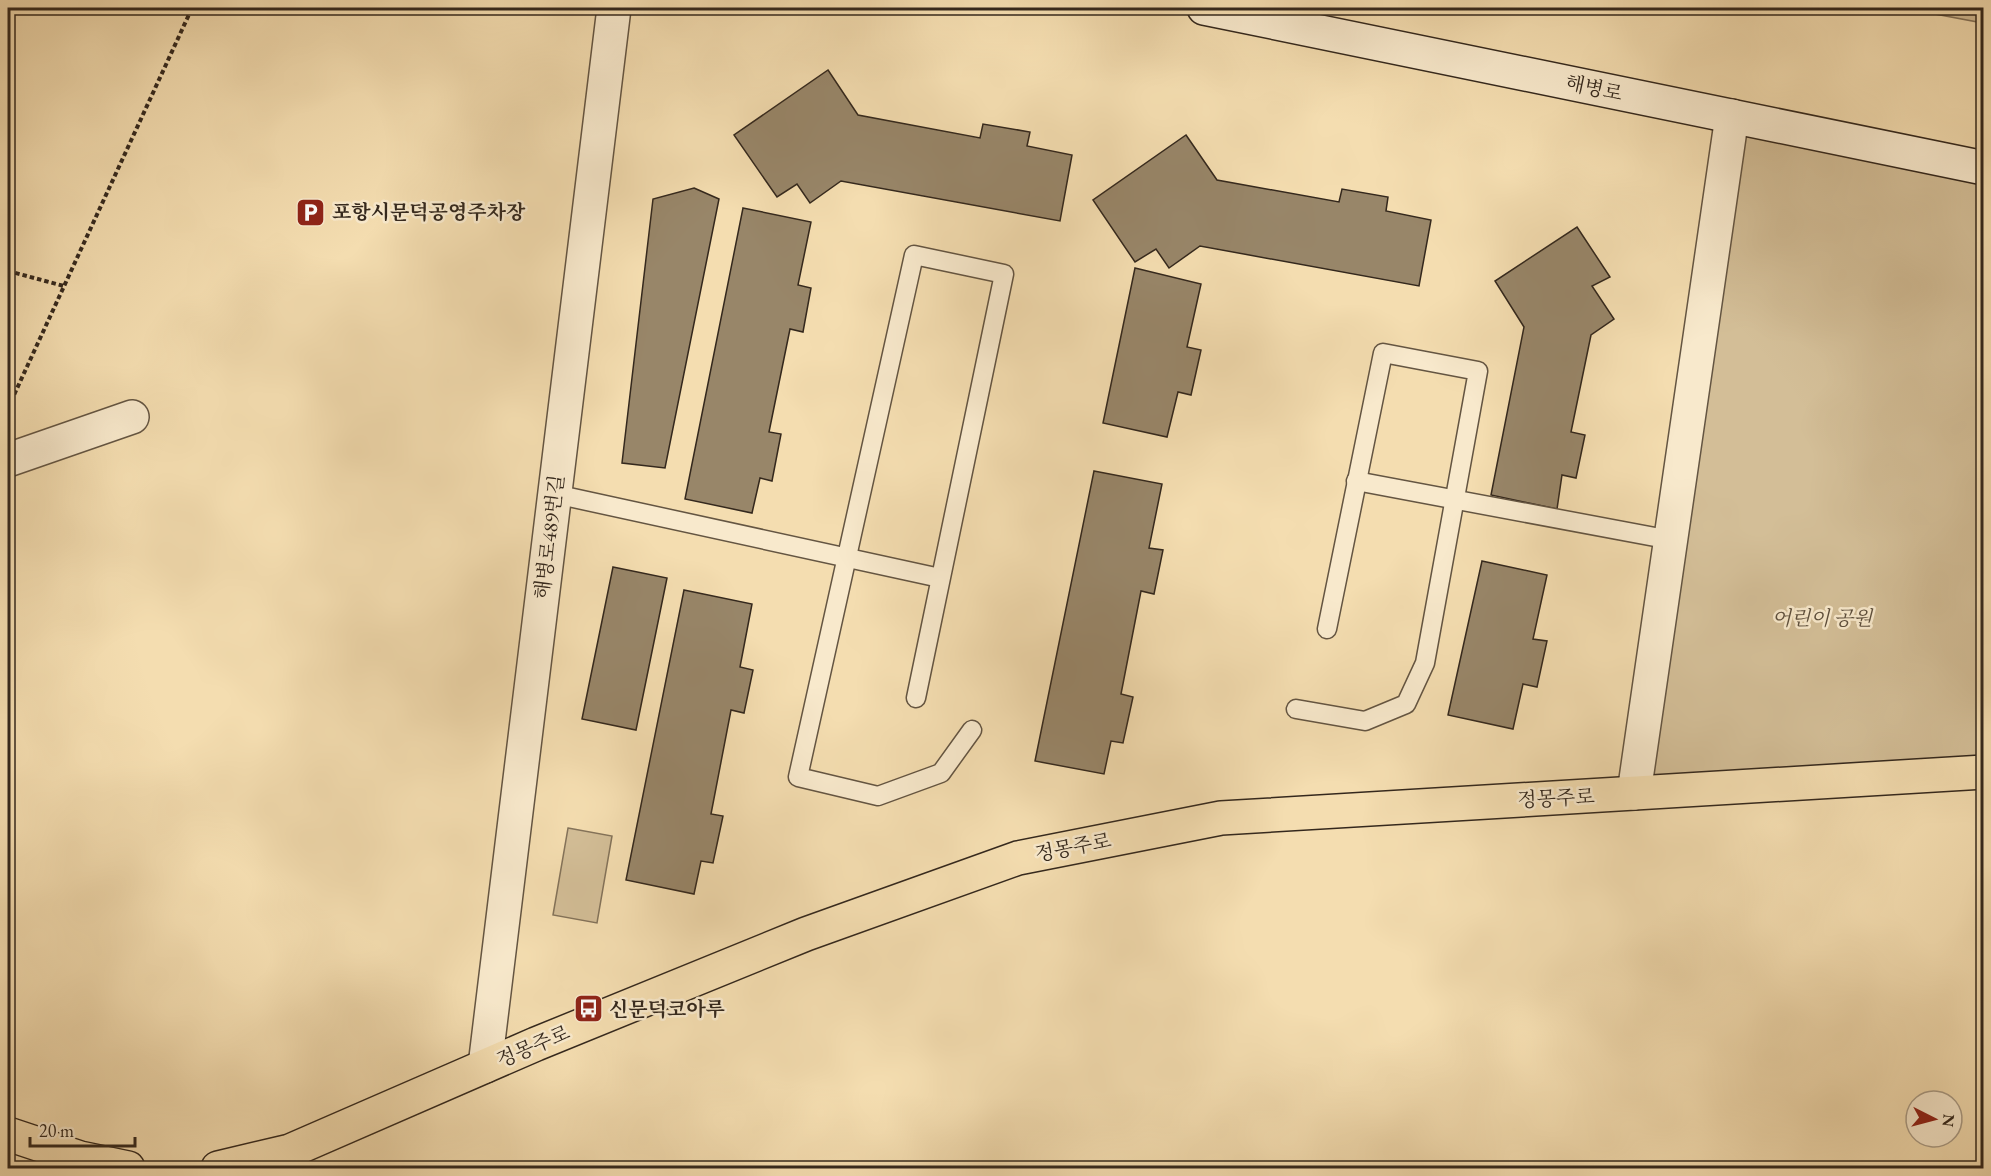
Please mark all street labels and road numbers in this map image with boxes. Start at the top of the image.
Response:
street label: 해병로 [1563,69,1625,107]
street label: 해병로489번길 [528,473,570,601]
street label: 정몽주로 [1517,783,1595,813]
street label: 정몽주로 [1033,827,1113,867]
street label: 정몽주로 [492,1019,574,1073]

